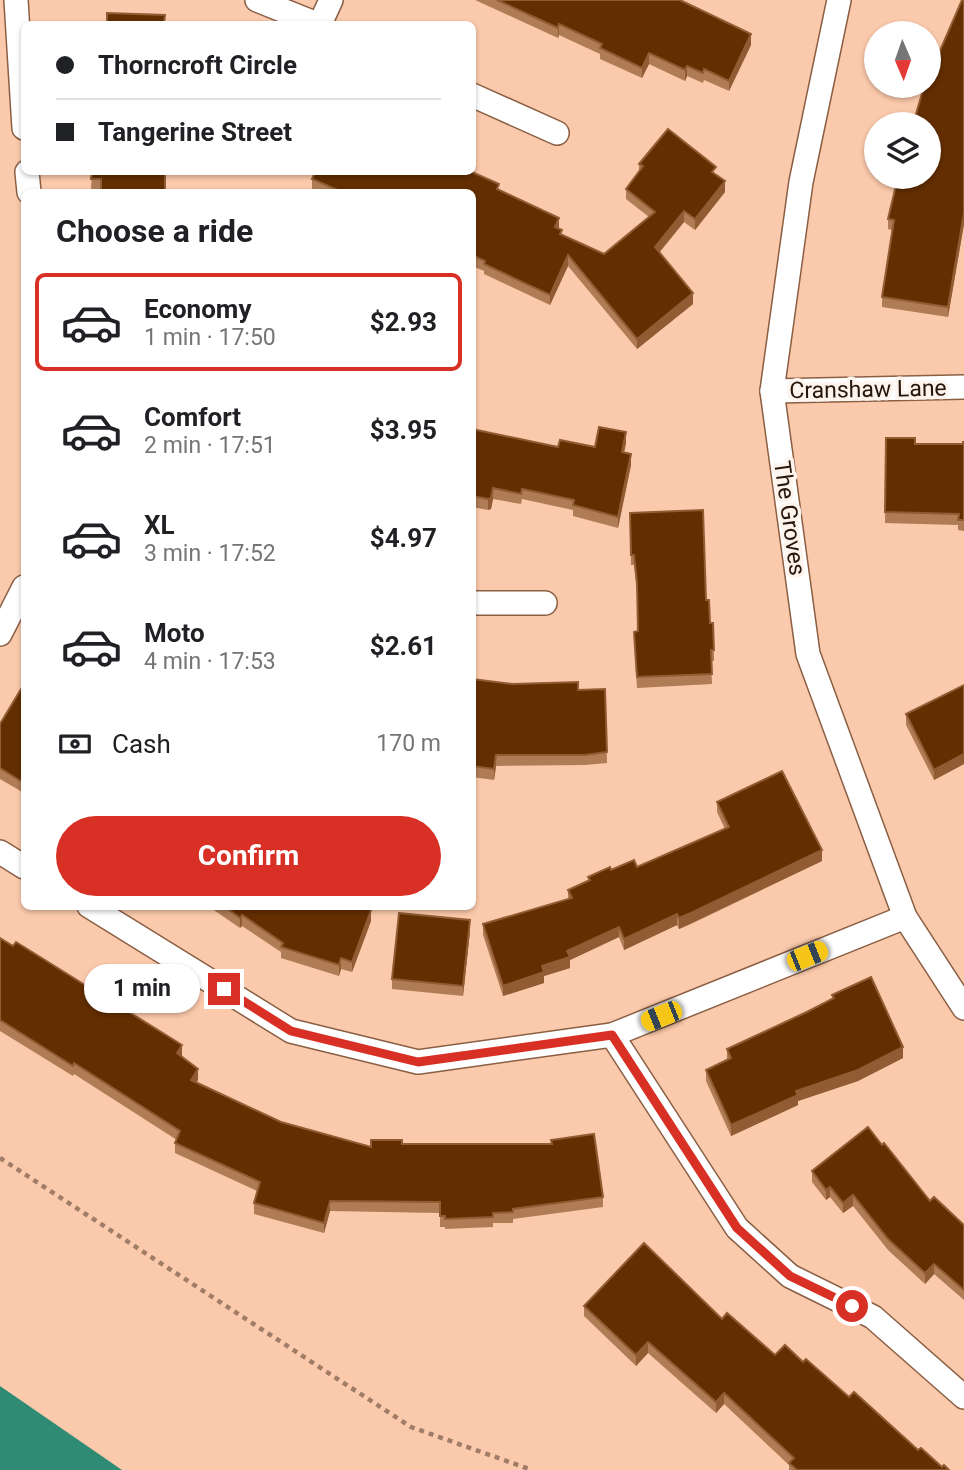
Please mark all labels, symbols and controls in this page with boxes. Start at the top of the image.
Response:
north arrow [864,21,942,98]
map controls [864,21,941,189]
text: Thorncroft Circle [98,50,297,80]
button: layers [864,112,941,189]
text: Tangerine Street [98,117,292,147]
text: Choose a ride [56,212,253,250]
icon: car [60,291,123,354]
text: Economy [144,294,251,324]
text: $2.93 [370,307,437,337]
text: 1 min · 17:50 [144,324,276,351]
street label: Cranshaw Lane [789,375,947,404]
icon: car [60,399,123,462]
text: Comfort [144,402,241,432]
text: $3.95 [370,415,437,445]
text: 2 min · 17:51 [144,432,276,459]
street label: The Groves [768,459,811,577]
icon: car [60,507,123,570]
text: XL [144,510,175,540]
text: $4.97 [370,523,437,553]
text: 3 min · 17:52 [144,540,276,567]
icon: car [60,615,123,678]
text: Moto [144,618,205,648]
text: $2.61 [370,631,437,661]
text: 4 min · 17:53 [144,648,276,675]
icon: cash [56,725,94,763]
text: Cash [112,729,171,759]
text: 170 m [376,730,441,757]
button: Confirm [56,816,441,896]
car [784,938,831,974]
callout: 1 min [84,964,200,1014]
route end [208,973,240,1005]
text: 1 min [113,975,171,1002]
car [638,998,685,1034]
route start [836,1290,868,1322]

